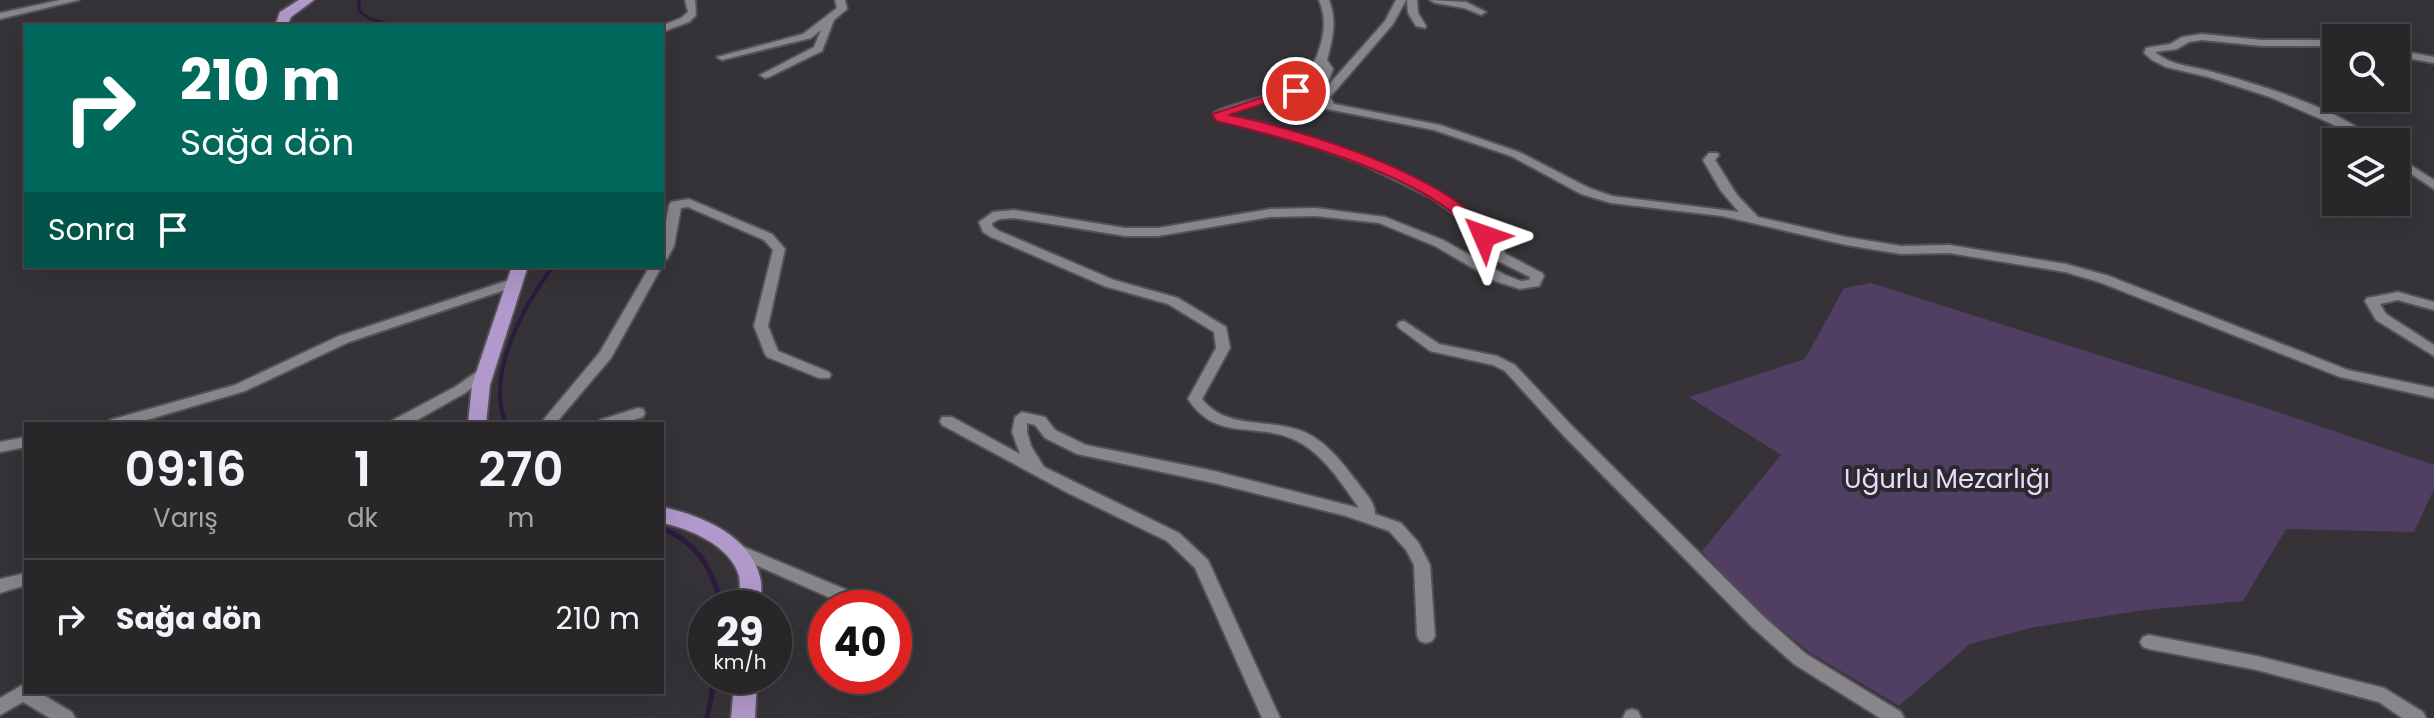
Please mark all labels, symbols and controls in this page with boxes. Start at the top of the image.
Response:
map controls [2322,24,2410,216]
button: search [2322,24,2410,112]
text: 210 m [180,41,341,120]
icon: right [48,56,152,160]
pin [1262,57,1330,125]
icon: arrive [1274,69,1318,113]
text: Sağa dön [180,117,354,168]
button: layers [2322,128,2410,216]
position arrow [1442,194,1526,278]
text: Sonra [48,208,135,251]
icon: arrive [151,208,195,252]
text: 09:16 [125,436,246,503]
text: 1 [354,436,371,503]
text: 270 [479,436,563,503]
park label: Uğurlu Mezarlığı [1844,461,2050,497]
text: Varış [153,500,218,536]
text: dk [347,500,378,536]
text: m [508,500,534,536]
speed limit sign: 40 [808,590,912,694]
icon: right [48,597,92,641]
text: Sağa dön [116,597,262,640]
text: 210 m [555,597,640,640]
text: 29 [716,604,764,660]
text: km/h [713,648,767,676]

